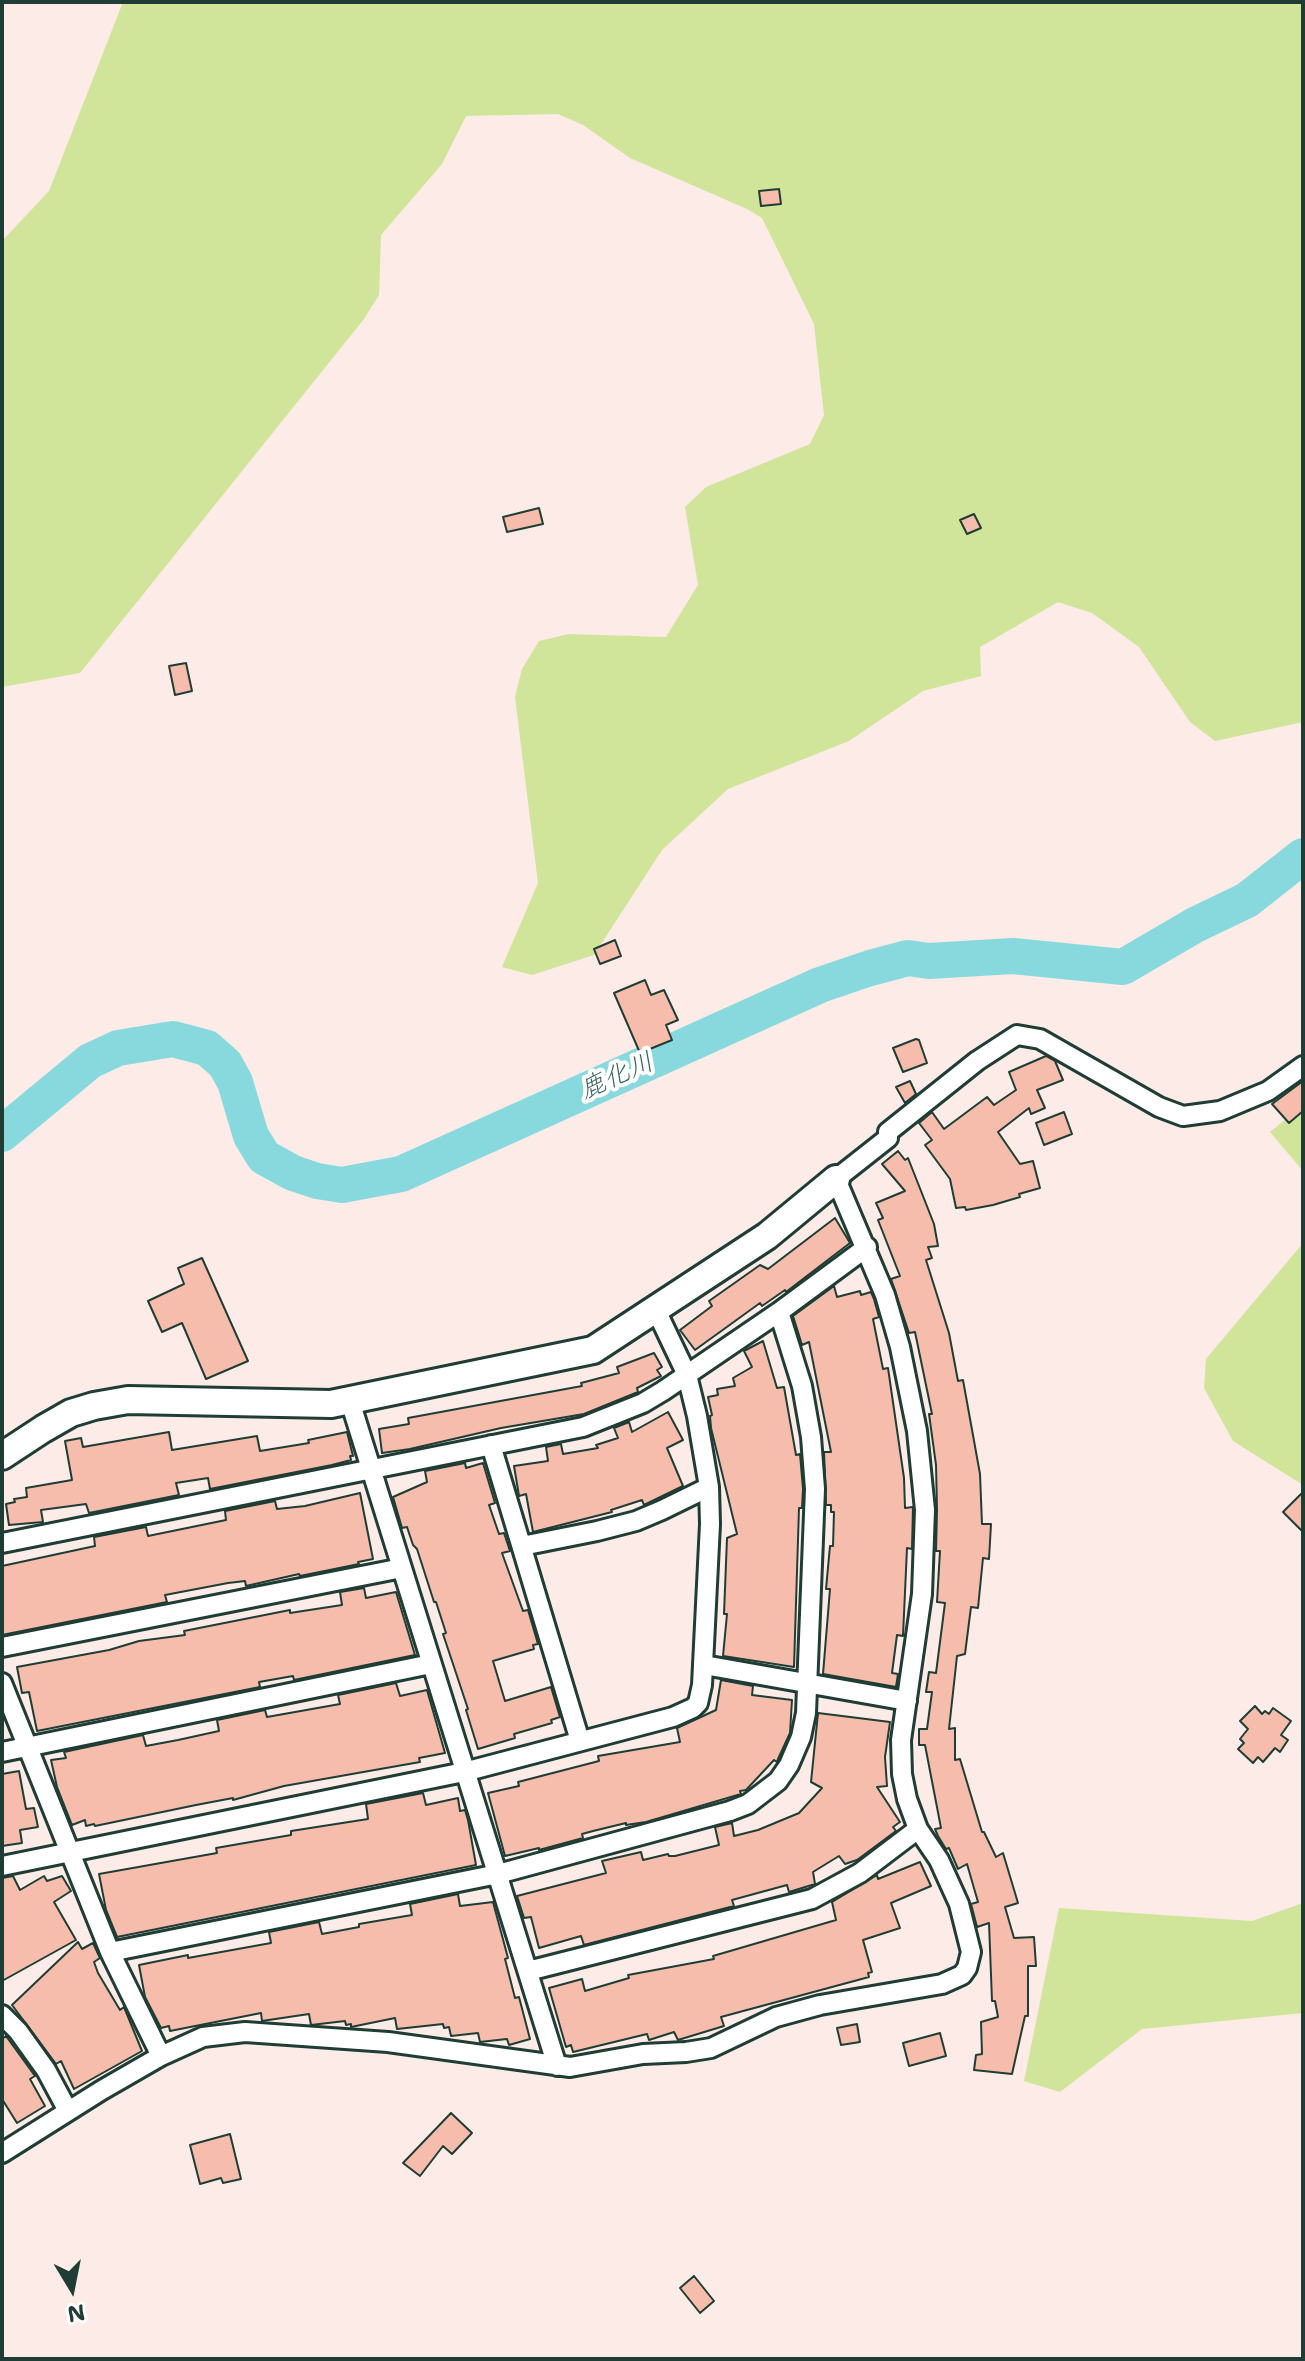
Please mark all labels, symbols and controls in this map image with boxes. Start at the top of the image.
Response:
water label: 鹿化川 [575,1047,659,1107]
north arrow [32,2249,112,2329]
text: N [65,2297,87,2329]

